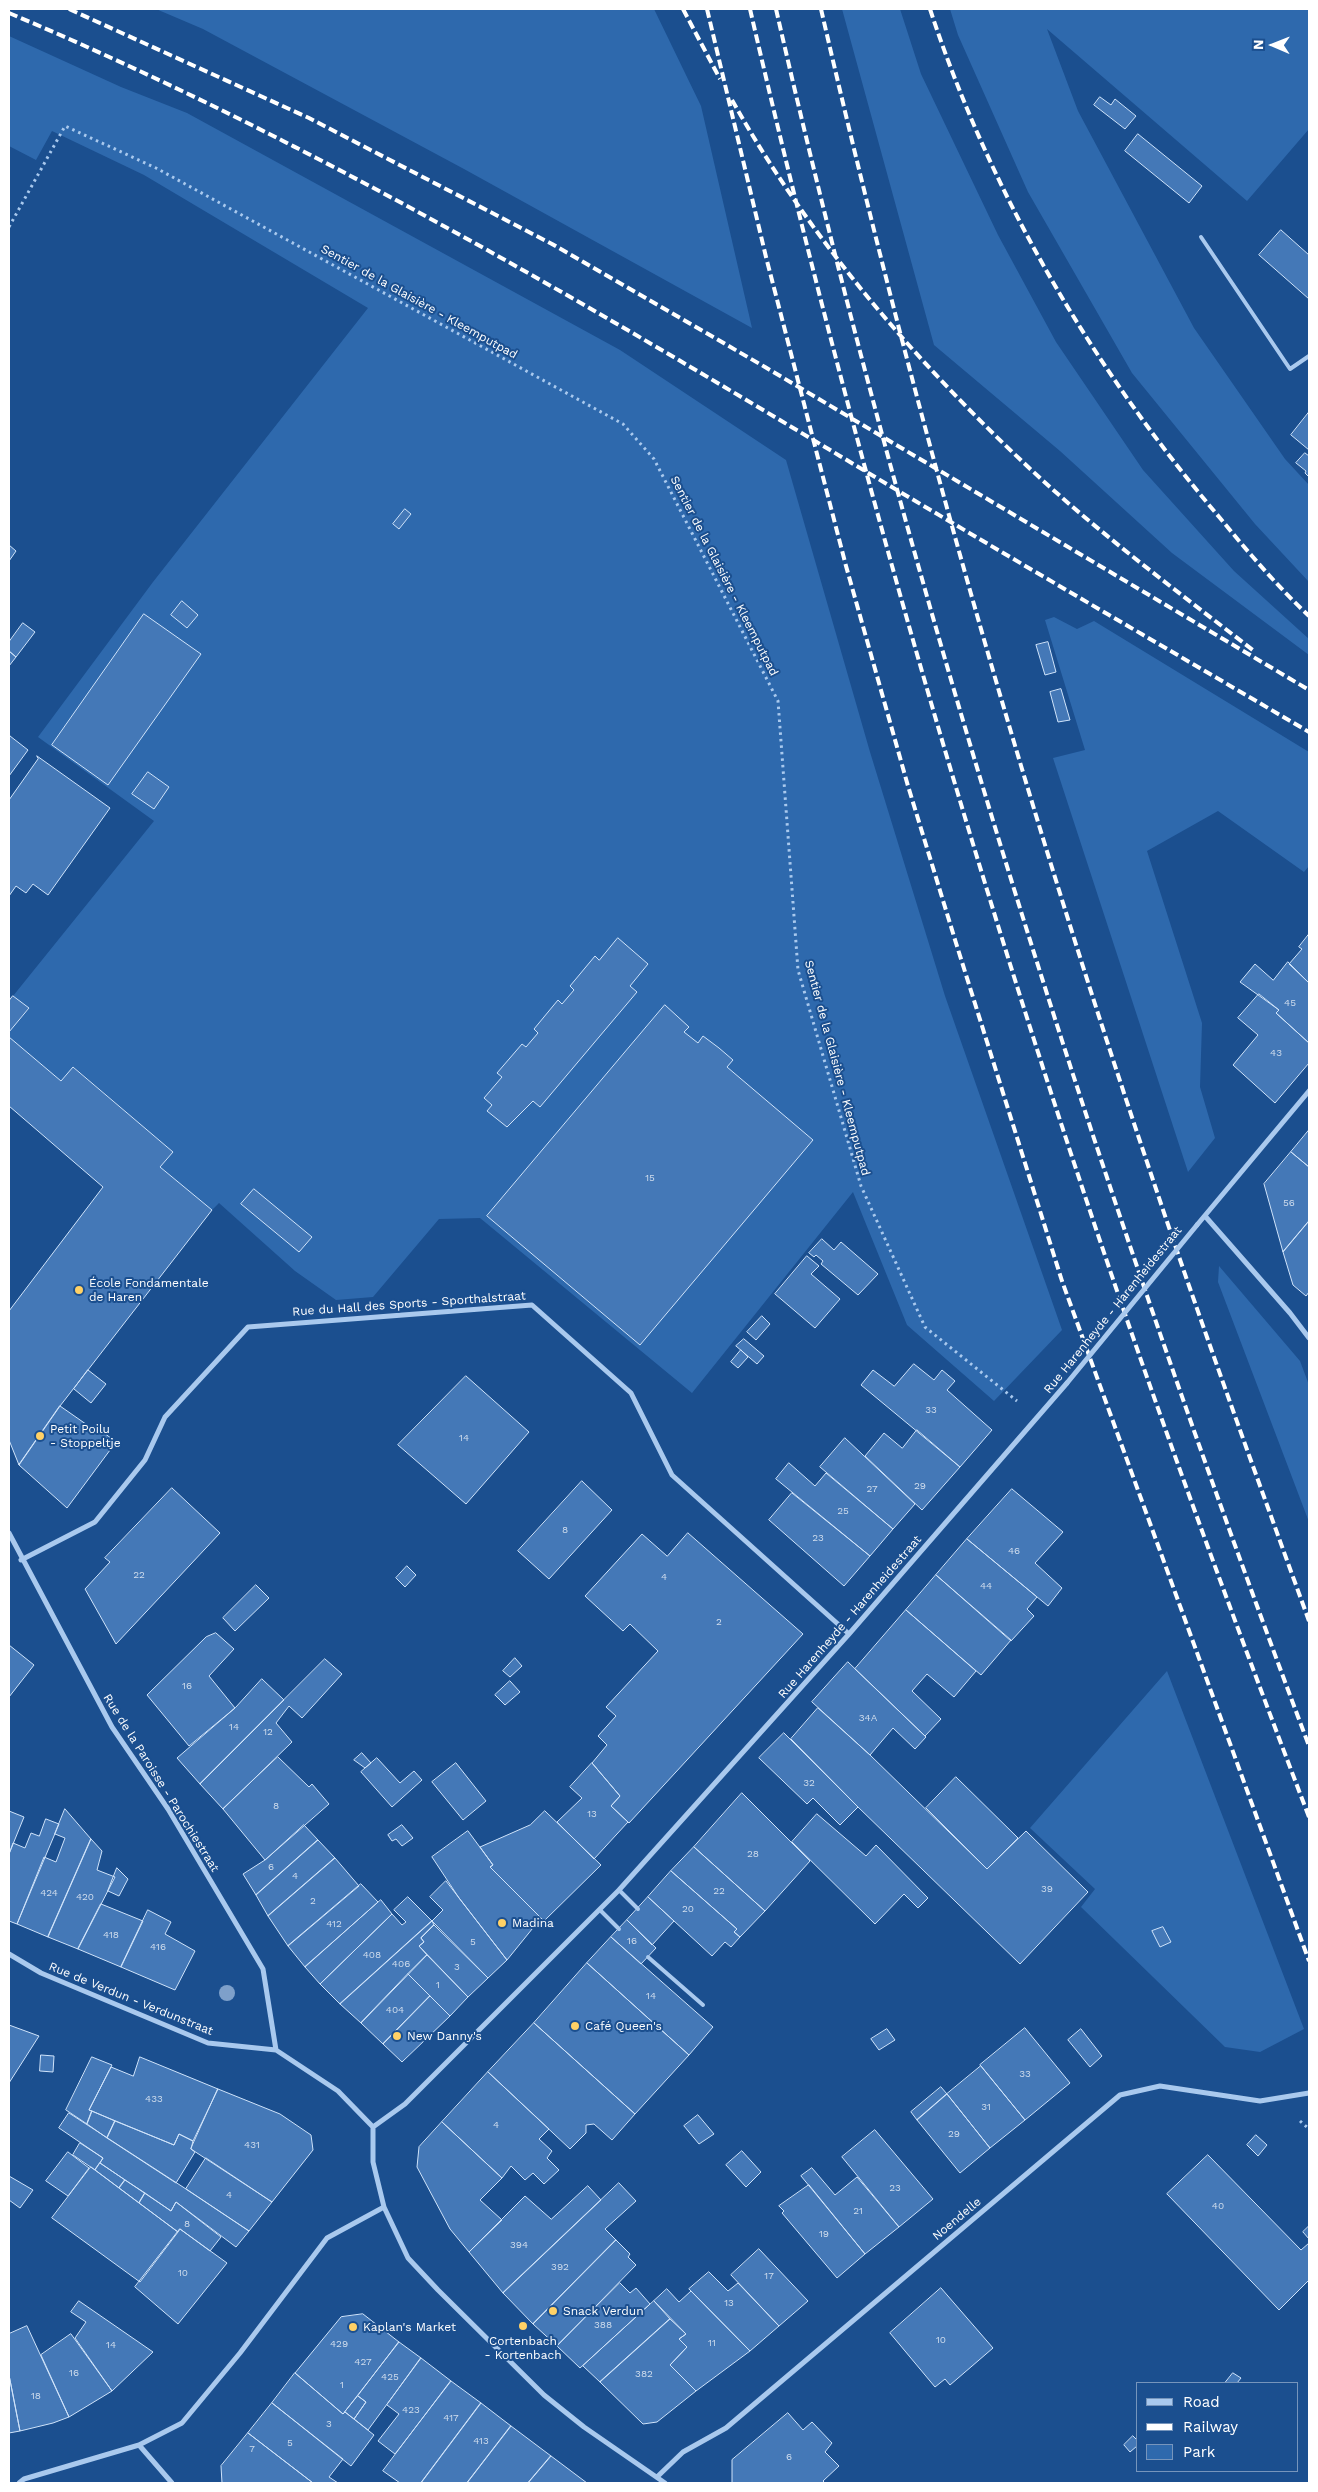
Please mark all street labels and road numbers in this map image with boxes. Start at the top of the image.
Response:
street label: Sentier de la Glaisière - Kleemputpad [318,242,520,362]
street label: Sentier de la Glaisière - Kleemputpad [667,474,781,678]
street label: Sentier de la Glaisière - Kleemputpad [801,959,873,1177]
street label: Rue Harenheyde - Harenheidestraat [1041,1224,1185,1396]
street label: Rue du Hall des Sports - Sporthalstraat [292,1289,526,1319]
street label: Rue Harenheyde - Harenheidestraat [775,1533,925,1701]
street label: Rue de la Paroisse - Parochiestraat [100,1691,222,1875]
street label: Rue de Verdun - Verdunstraat [47,1959,215,2039]
street label: Noendelle [930,2195,984,2243]

